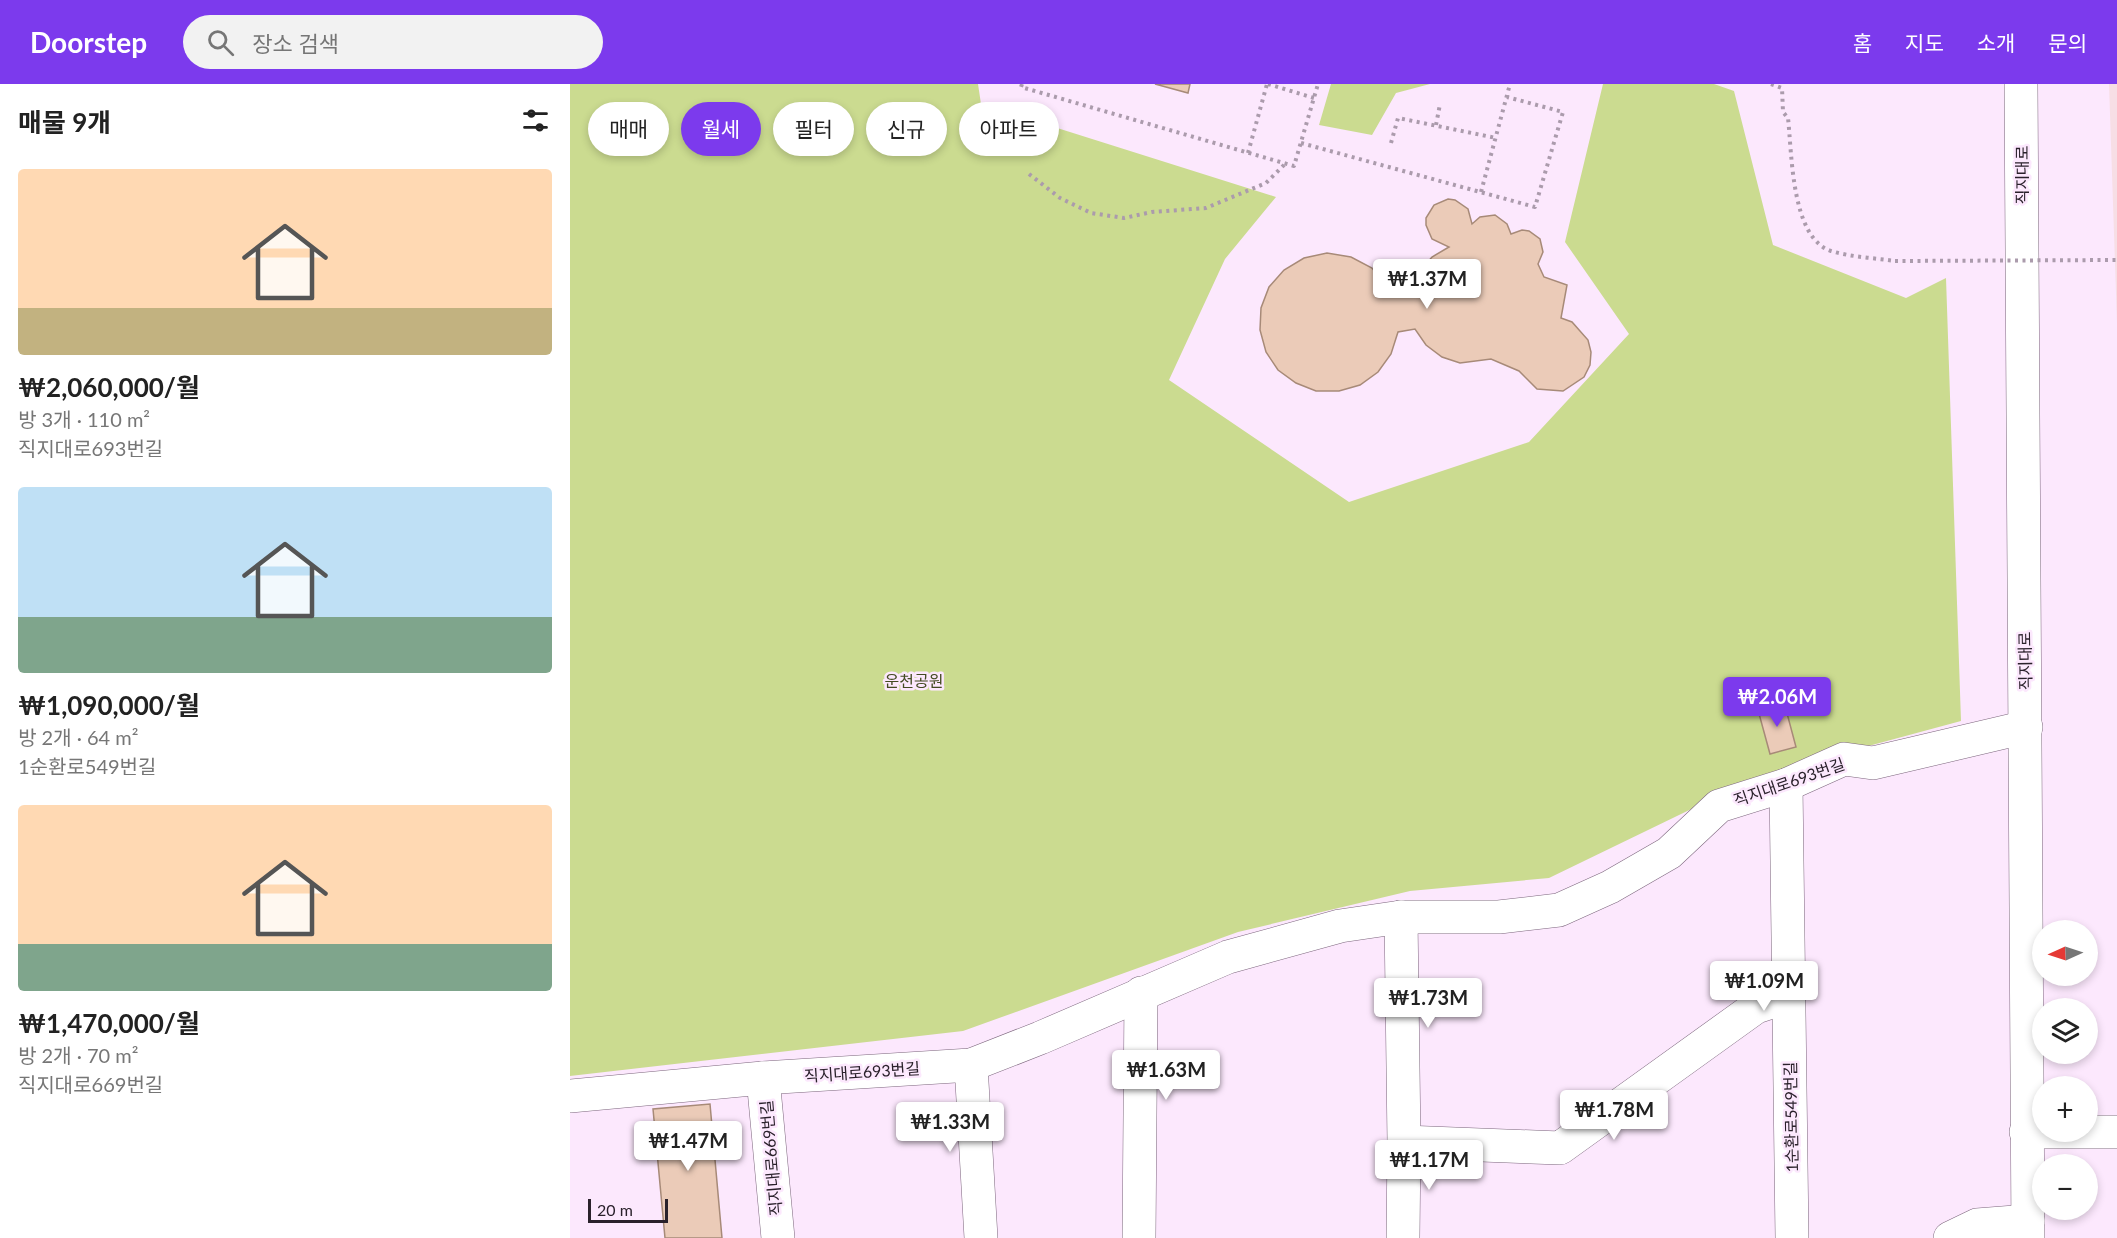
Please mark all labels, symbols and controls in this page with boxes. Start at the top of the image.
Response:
search box [183,15,603,69]
text: Doorstep [30,25,147,59]
icon: search [204,26,237,59]
text: 장소 검색 [252,30,339,57]
text: 홈 [1853,30,1872,55]
text: 지도 [1905,30,1944,55]
text: 소개 [1977,30,2015,55]
text: 문의 [2048,30,2087,55]
chip: 매매 [588,102,669,156]
chip: 월세 [681,102,761,156]
chip: 필터 [773,102,854,156]
chip: 신규 [866,102,947,156]
chip: 아파트 [959,102,1059,156]
icon: filters [519,104,552,137]
text: 매물 9개 [18,106,111,138]
street label: 직지대로 [2012,145,2031,204]
icon: home [231,208,339,316]
pin: ₩1.37M [1378,259,1476,310]
text: ₩1.37M [1387,266,1467,290]
text: ₩2,060,000/월 [18,371,200,403]
text: 방 3개 · 110 m² [18,407,150,431]
text: 직지대로693번길 [18,436,163,460]
icon: home [231,526,339,634]
street label: 직지대로 [2014,631,2035,691]
park label: 운천공원 [885,671,943,690]
pin: ₩2.06M [1728,677,1826,728]
text: ₩2.06M [1737,684,1817,708]
text: ₩1,090,000/월 [18,689,200,721]
text: 방 2개 · 64 m² [18,725,138,749]
text: 1순환로549번길 [18,754,156,778]
street label: 직지대로693번길 [1731,754,1847,809]
icon: home [231,844,339,952]
north arrow [2032,920,2098,986]
map controls [2032,920,2098,1220]
pin: ₩1.09M [1715,961,1813,1012]
text: ₩1.09M [1724,968,1804,992]
pin: ₩1.73M [1379,978,1477,1029]
text: ₩1.73M [1388,985,1468,1009]
button: layers [2032,998,2098,1064]
text: ₩1,470,000/월 [18,1007,200,1039]
text: 방 2개 · 70 m² [18,1043,138,1067]
pin: ₩1.63M [1117,1050,1215,1101]
text: ₩1.63M [1126,1057,1206,1081]
street label: 직지대로693번길 [803,1058,921,1085]
street label: 1순환로549번길 [1780,1061,1801,1173]
text: 직지대로669번길 [18,1072,163,1096]
button: + [2032,1076,2098,1142]
pin: ₩1.78M [1565,1090,1663,1141]
text: ₩1.78M [1574,1097,1654,1121]
street label: 직지대로669번길 [756,1099,785,1217]
pin: ₩1.33M [901,1102,999,1153]
text: ₩1.33M [910,1109,990,1133]
pin: ₩1.47M [639,1121,737,1172]
text: ₩1.47M [648,1128,728,1152]
pin: ₩1.17M [1380,1140,1478,1191]
text: ₩1.17M [1389,1147,1469,1171]
button: − [2032,1154,2098,1220]
scale bar [588,1196,668,1224]
text: 20 m [597,1200,633,1219]

